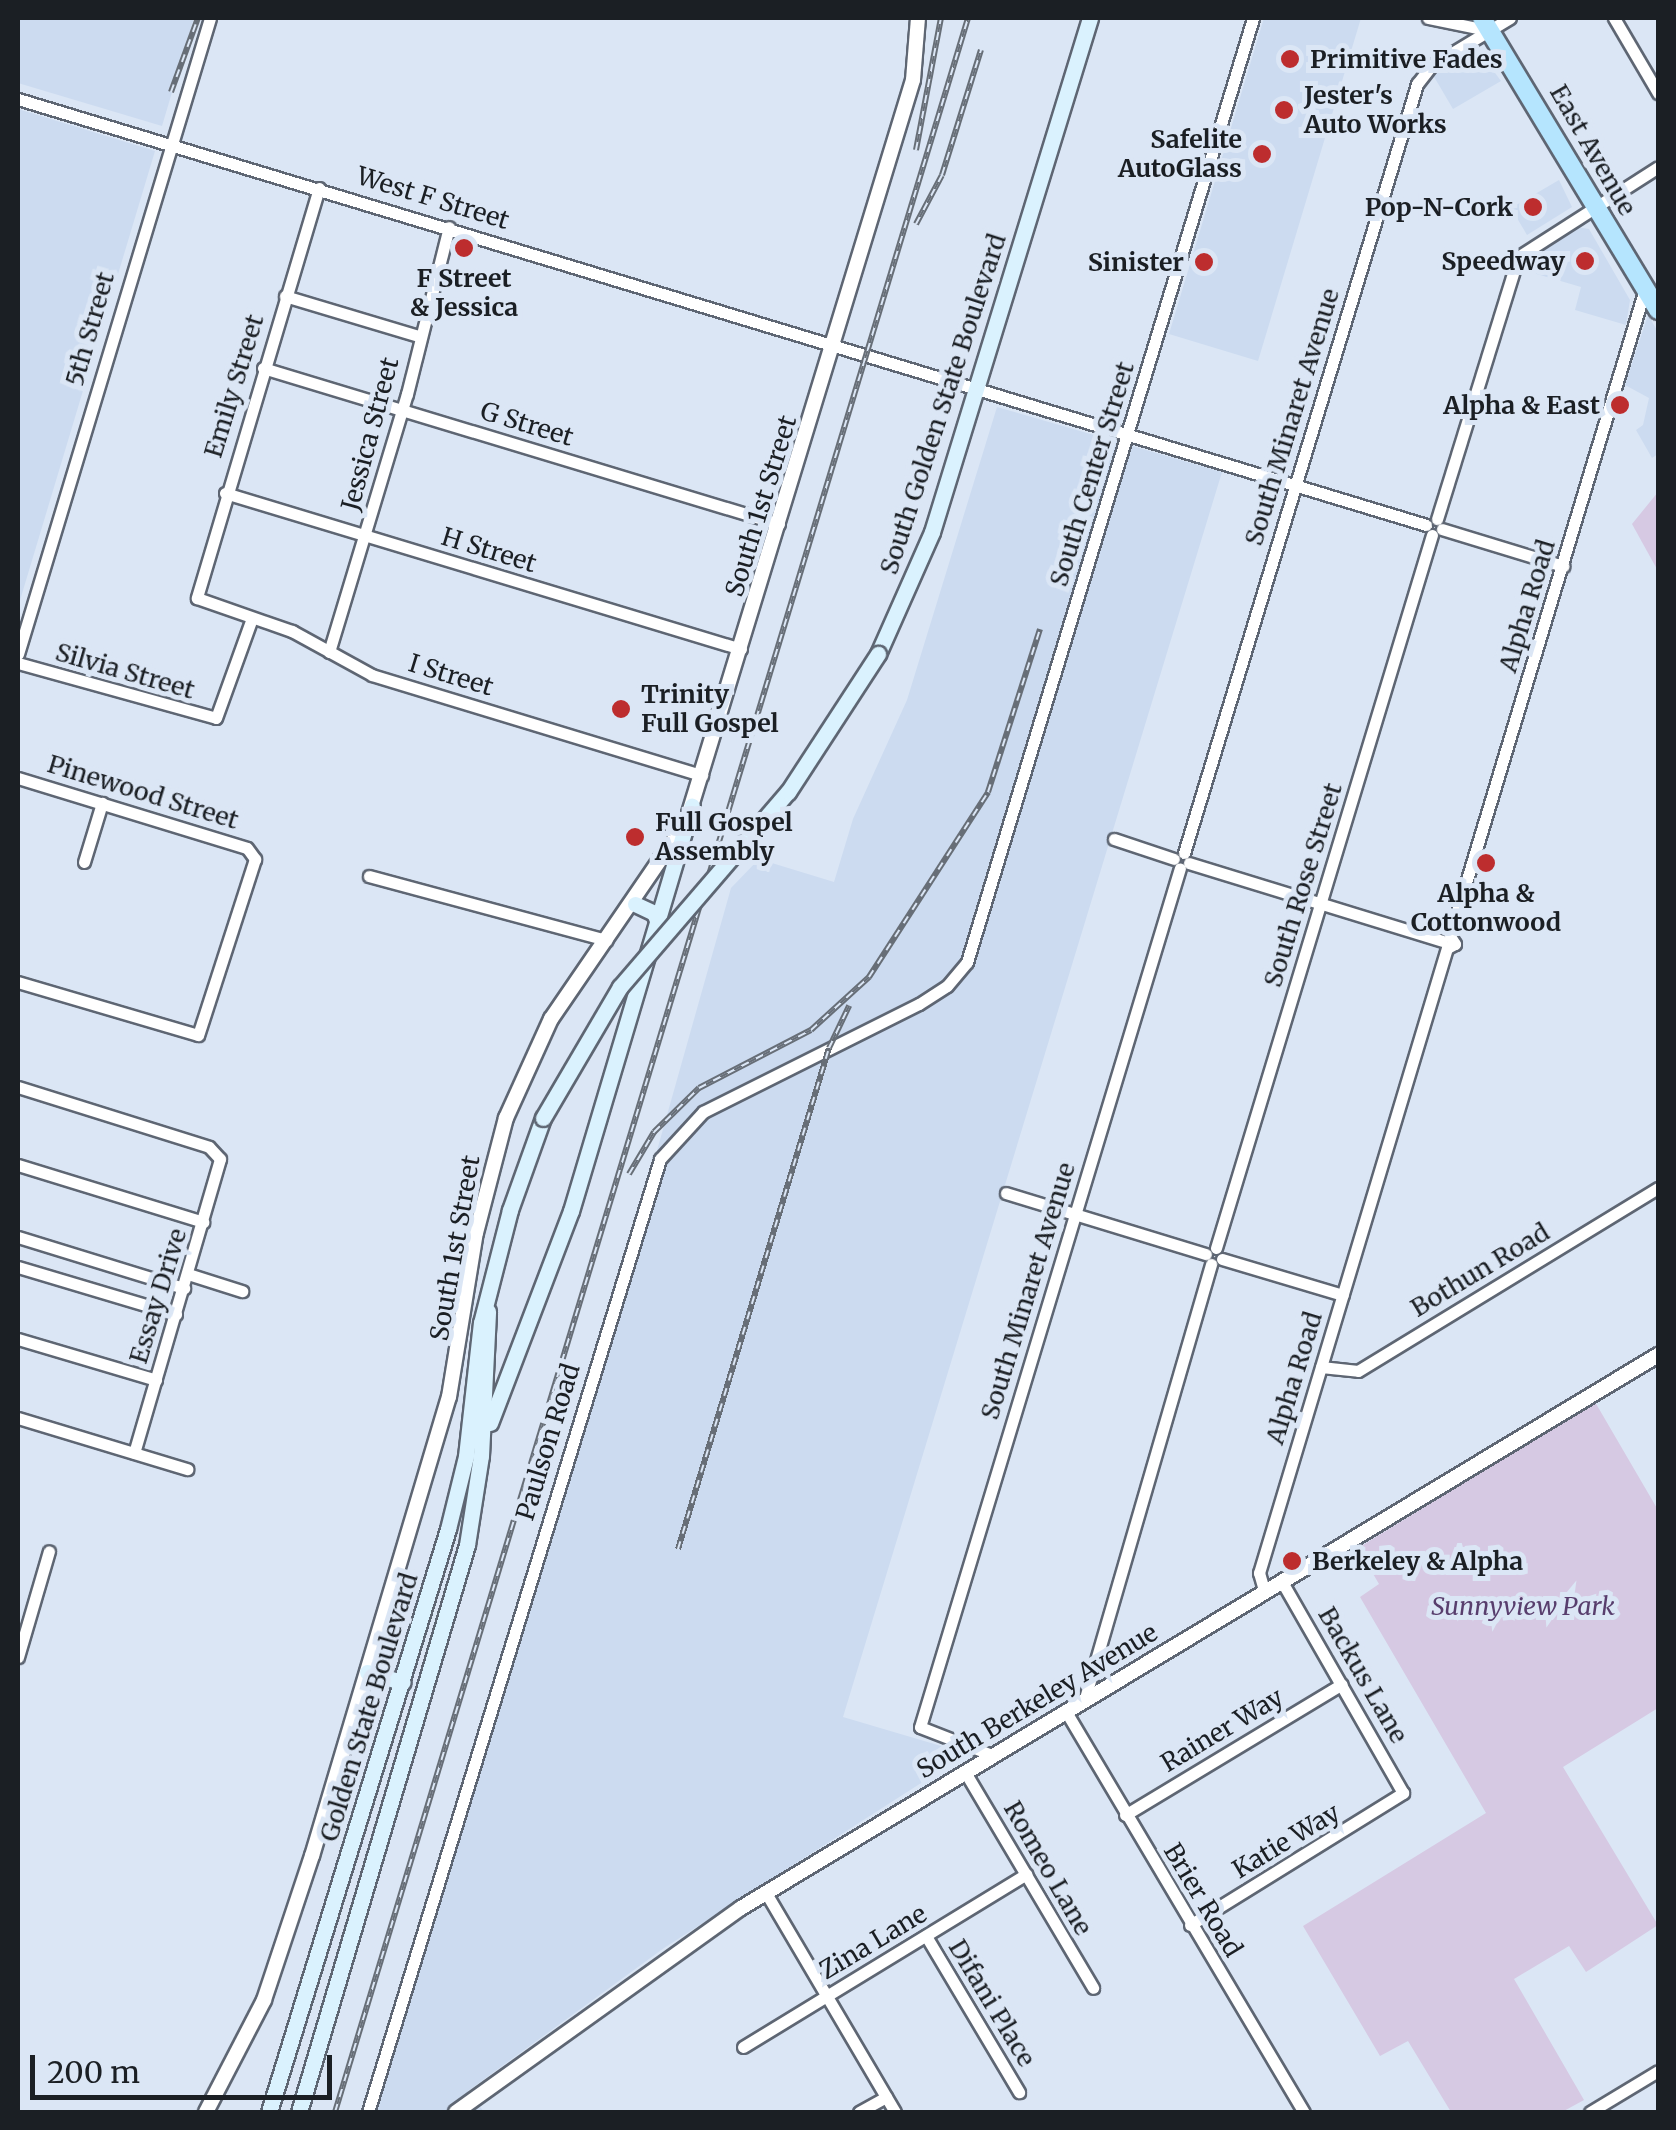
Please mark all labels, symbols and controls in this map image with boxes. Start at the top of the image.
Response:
place label: Primitive Fades [1310,44,1503,74]
marker: Primitive Fades [1279,48,1301,70]
street label: East Avenue [1544,79,1642,221]
place label: Jester's Auto Works [1304,81,1447,140]
marker: Jester's Auto Works [1273,99,1295,121]
place label: Safelite AutoGlass [1118,125,1242,184]
marker: Safelite AutoGlass [1251,143,1273,165]
street label: West F Street [353,161,513,235]
place label: Pop-N-Cork [1365,192,1513,222]
marker: Pop-N-Cork [1522,196,1544,218]
street label: South Golden State Boulevard [874,230,1012,578]
marker: F Street & Jessica [453,237,475,259]
place label: Speedway [1441,246,1565,276]
place label: Sinister [1088,247,1184,277]
marker: Speedway [1574,250,1596,272]
marker: Sinister [1193,251,1215,273]
place label: F Street & Jessica [410,264,518,323]
street label: 5th Street [59,268,121,390]
street label: South Minaret Avenue [1239,285,1345,549]
street label: Emily Street [198,311,270,461]
street label: Jessica Street [335,354,405,514]
street label: South Center Street [1044,358,1140,590]
place label: Alpha & East [1443,390,1600,420]
marker: Alpha & East [1609,394,1631,416]
street label: G Street [477,396,577,452]
street label: South 1st Street [719,412,803,600]
street label: H Street [438,521,540,579]
street label: Alpha Road [1493,536,1561,676]
street label: Silvia Street [52,637,198,705]
street label: I Street [405,648,497,702]
place label: Trinity Full Gospel [641,680,779,739]
marker: Trinity Full Gospel [610,698,632,720]
street label: Pinewood Street [44,749,242,835]
street label: South Rose Street [1258,779,1348,991]
place label: Full Gospel Assembly [655,808,793,867]
marker: Full Gospel Assembly [624,826,646,848]
marker: Alpha & Cottonwood [1475,852,1497,874]
place label: Alpha & Cottonwood [1411,879,1561,938]
street label: South 1st Street [424,1153,486,1343]
street label: South Minaret Avenue [975,1159,1081,1423]
street label: Bothun Road [1405,1217,1555,1323]
street label: Essay Drive [123,1225,193,1367]
street label: Alpha Road [1260,1308,1328,1448]
street label: Paulson Road [510,1360,586,1524]
place label: Berkeley & Alpha [1312,1546,1523,1576]
marker: Berkeley & Alpha [1281,1550,1303,1572]
street label: Golden State Boulevard [314,1569,424,1845]
park label: Sunnyview Park [1431,1591,1615,1621]
street label: Backus Lane [1312,1602,1414,1748]
street label: South Berkeley Avenue [911,1617,1163,1785]
street label: Rainer Way [1155,1682,1289,1778]
street label: Romeo Lane [998,1796,1098,1940]
street label: Katie Way [1227,1797,1345,1885]
street label: Brier Road [1157,1838,1249,1962]
street label: Zina Lane [814,1898,932,1986]
street label: Difani Place [942,1934,1042,2072]
scale bar [35,2035,338,2097]
text: 200 m [47,2053,140,2091]

